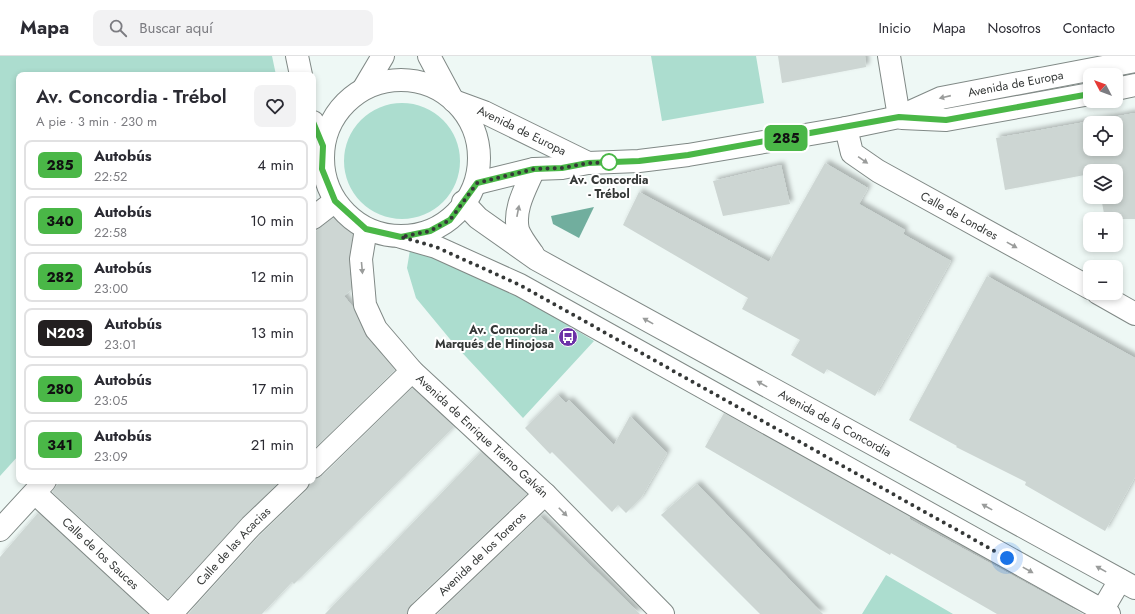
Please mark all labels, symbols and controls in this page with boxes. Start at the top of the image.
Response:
search box [93,10,373,46]
text: Mapa [20,14,69,41]
icon: search [107,17,129,39]
text: Buscar aquí [139,17,213,39]
text: Inicio [878,18,911,38]
text: Mapa [933,18,966,38]
text: Nosotros [988,18,1041,38]
text: Contacto [1063,18,1115,38]
street label: Avenida de Europa [966,66,1065,102]
north arrow [1083,68,1123,108]
map controls [1083,68,1123,300]
text: Av. Concordia - Trébol [36,83,227,110]
button: heart [254,85,296,127]
one-way arrow [939,95,952,101]
street label: Avenida de Europa [475,101,569,160]
text: A pie · 3 min · 230 m [36,112,157,131]
button: locate [1083,116,1123,156]
line badge: 285 [763,125,809,151]
text: 285 [773,128,800,148]
text: Autobús [94,145,152,167]
marker: Av. Concordia - Trébol [600,153,618,171]
text: 4 min [257,154,294,176]
text: 285 [47,155,74,175]
one-way arrow [857,156,868,164]
button: layers [1083,164,1123,204]
text: 22:52 [94,167,127,186]
place label: Av. Concordia - Trébol [569,171,648,203]
street label: Calle de Londres [917,187,1001,245]
text: Autobús [94,201,152,223]
one-way arrow [516,205,522,217]
text: 10 min [250,210,294,232]
text: 340 [46,211,74,231]
button: + [1083,212,1123,252]
text: 22:58 [94,223,127,242]
one-way arrow [1006,242,1018,249]
text: Autobús [94,257,152,279]
button: − [1083,260,1123,300]
one-way arrow [359,262,365,274]
text: 12 min [251,266,294,288]
text: 282 [46,267,74,287]
text: 23:00 [94,279,128,298]
text: Autobús [104,313,162,335]
one-way arrow [642,318,654,325]
place label: Av. Concordia - Marqués de Hinojosa [435,321,554,353]
text: 13 min [251,322,294,344]
text: N203 [46,323,84,343]
bus stop icon: Av. Concordia - Marqués de Hinojosa [557,326,579,348]
text: 23:01 [104,335,136,354]
text: Autobús [94,369,152,391]
street label: Avenida de Enrique Tierno Galván [412,370,553,502]
text: 17 min [251,378,294,400]
text: 280 [46,379,74,399]
one-way arrow [757,380,768,387]
street label: Avenida de la Concordia [775,385,895,462]
text: 23:05 [94,391,128,410]
text: Autobús [94,425,152,447]
text: 21 min [251,434,294,456]
text: 341 [47,435,73,455]
text: 23:09 [94,447,128,466]
street label: Calle de las Acacias [192,503,275,590]
one-way arrow [981,503,993,510]
one-way arrow [558,507,568,517]
street label: Avenida de los Toreros [434,508,530,600]
street label: Calle de los Sauces [58,513,143,594]
your location [997,548,1017,568]
one-way arrow [1022,566,1034,573]
one-way arrow [1095,566,1107,573]

